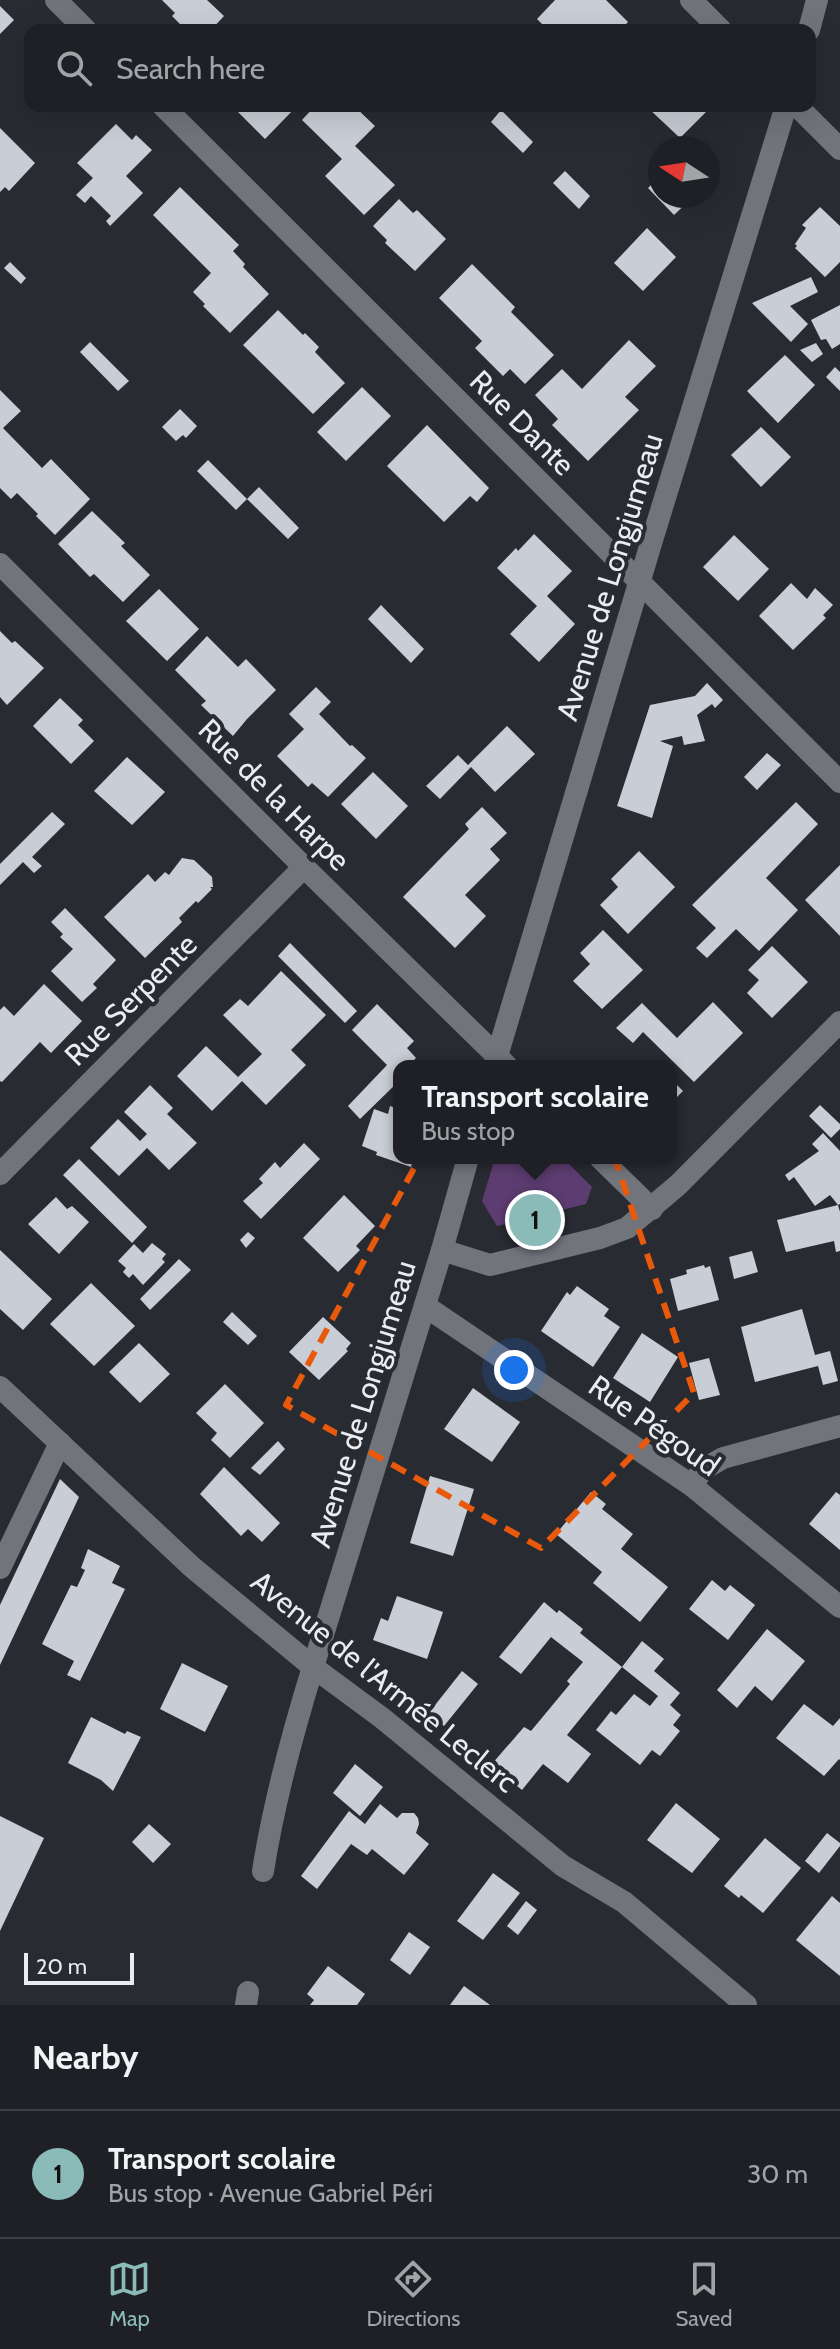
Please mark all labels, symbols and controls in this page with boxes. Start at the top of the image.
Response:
search box [24,24,816,112]
icon: search [52,46,96,90]
text: Search here [116,50,265,87]
north arrow [648,136,720,208]
street label: Rue Dante [462,362,583,483]
street label: Avenue de Longjumeau [548,429,671,725]
street label: Rue de la Harpe [191,711,358,878]
street label: Rue Serpente [57,926,204,1073]
popup [393,1060,677,1164]
text: Transport scolaire [421,1078,649,1115]
text: Bus stop [421,1115,515,1147]
pin: 1 [509,1190,561,1250]
street label: Avenue de Longjumeau [301,1256,424,1552]
your location [494,1350,534,1390]
street label: Rue Pégoud [582,1367,727,1484]
street label: Avenue de l'Armée Leclerc [244,1563,525,1800]
scale bar [24,1949,134,1985]
text: 20 m [36,1953,87,1980]
text: Nearby [32,2036,139,2078]
text: Transport scolaire [108,2140,336,2177]
text: 1 [53,2158,63,2190]
text: 30 m [747,2158,808,2190]
text: Bus stop · Avenue Gabriel Péri [108,2177,433,2209]
tab: Map [107,2257,151,2332]
tab: Directions [366,2257,460,2332]
tab: Saved [675,2257,733,2332]

